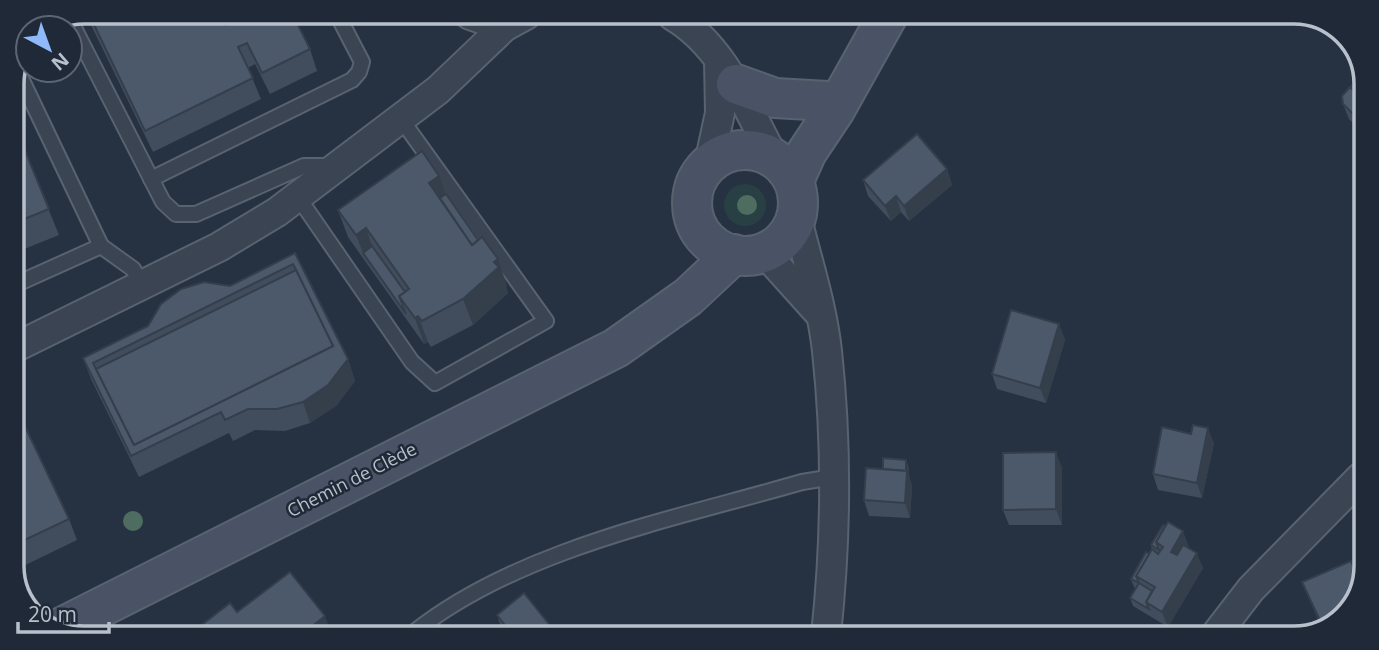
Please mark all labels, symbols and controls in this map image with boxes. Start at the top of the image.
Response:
north arrow [14,14,84,84]
text: N [46,47,75,77]
street label: Chemin de Clède [283,436,420,522]
scale bar [18,590,108,634]
text: 20 m [28,600,77,628]

